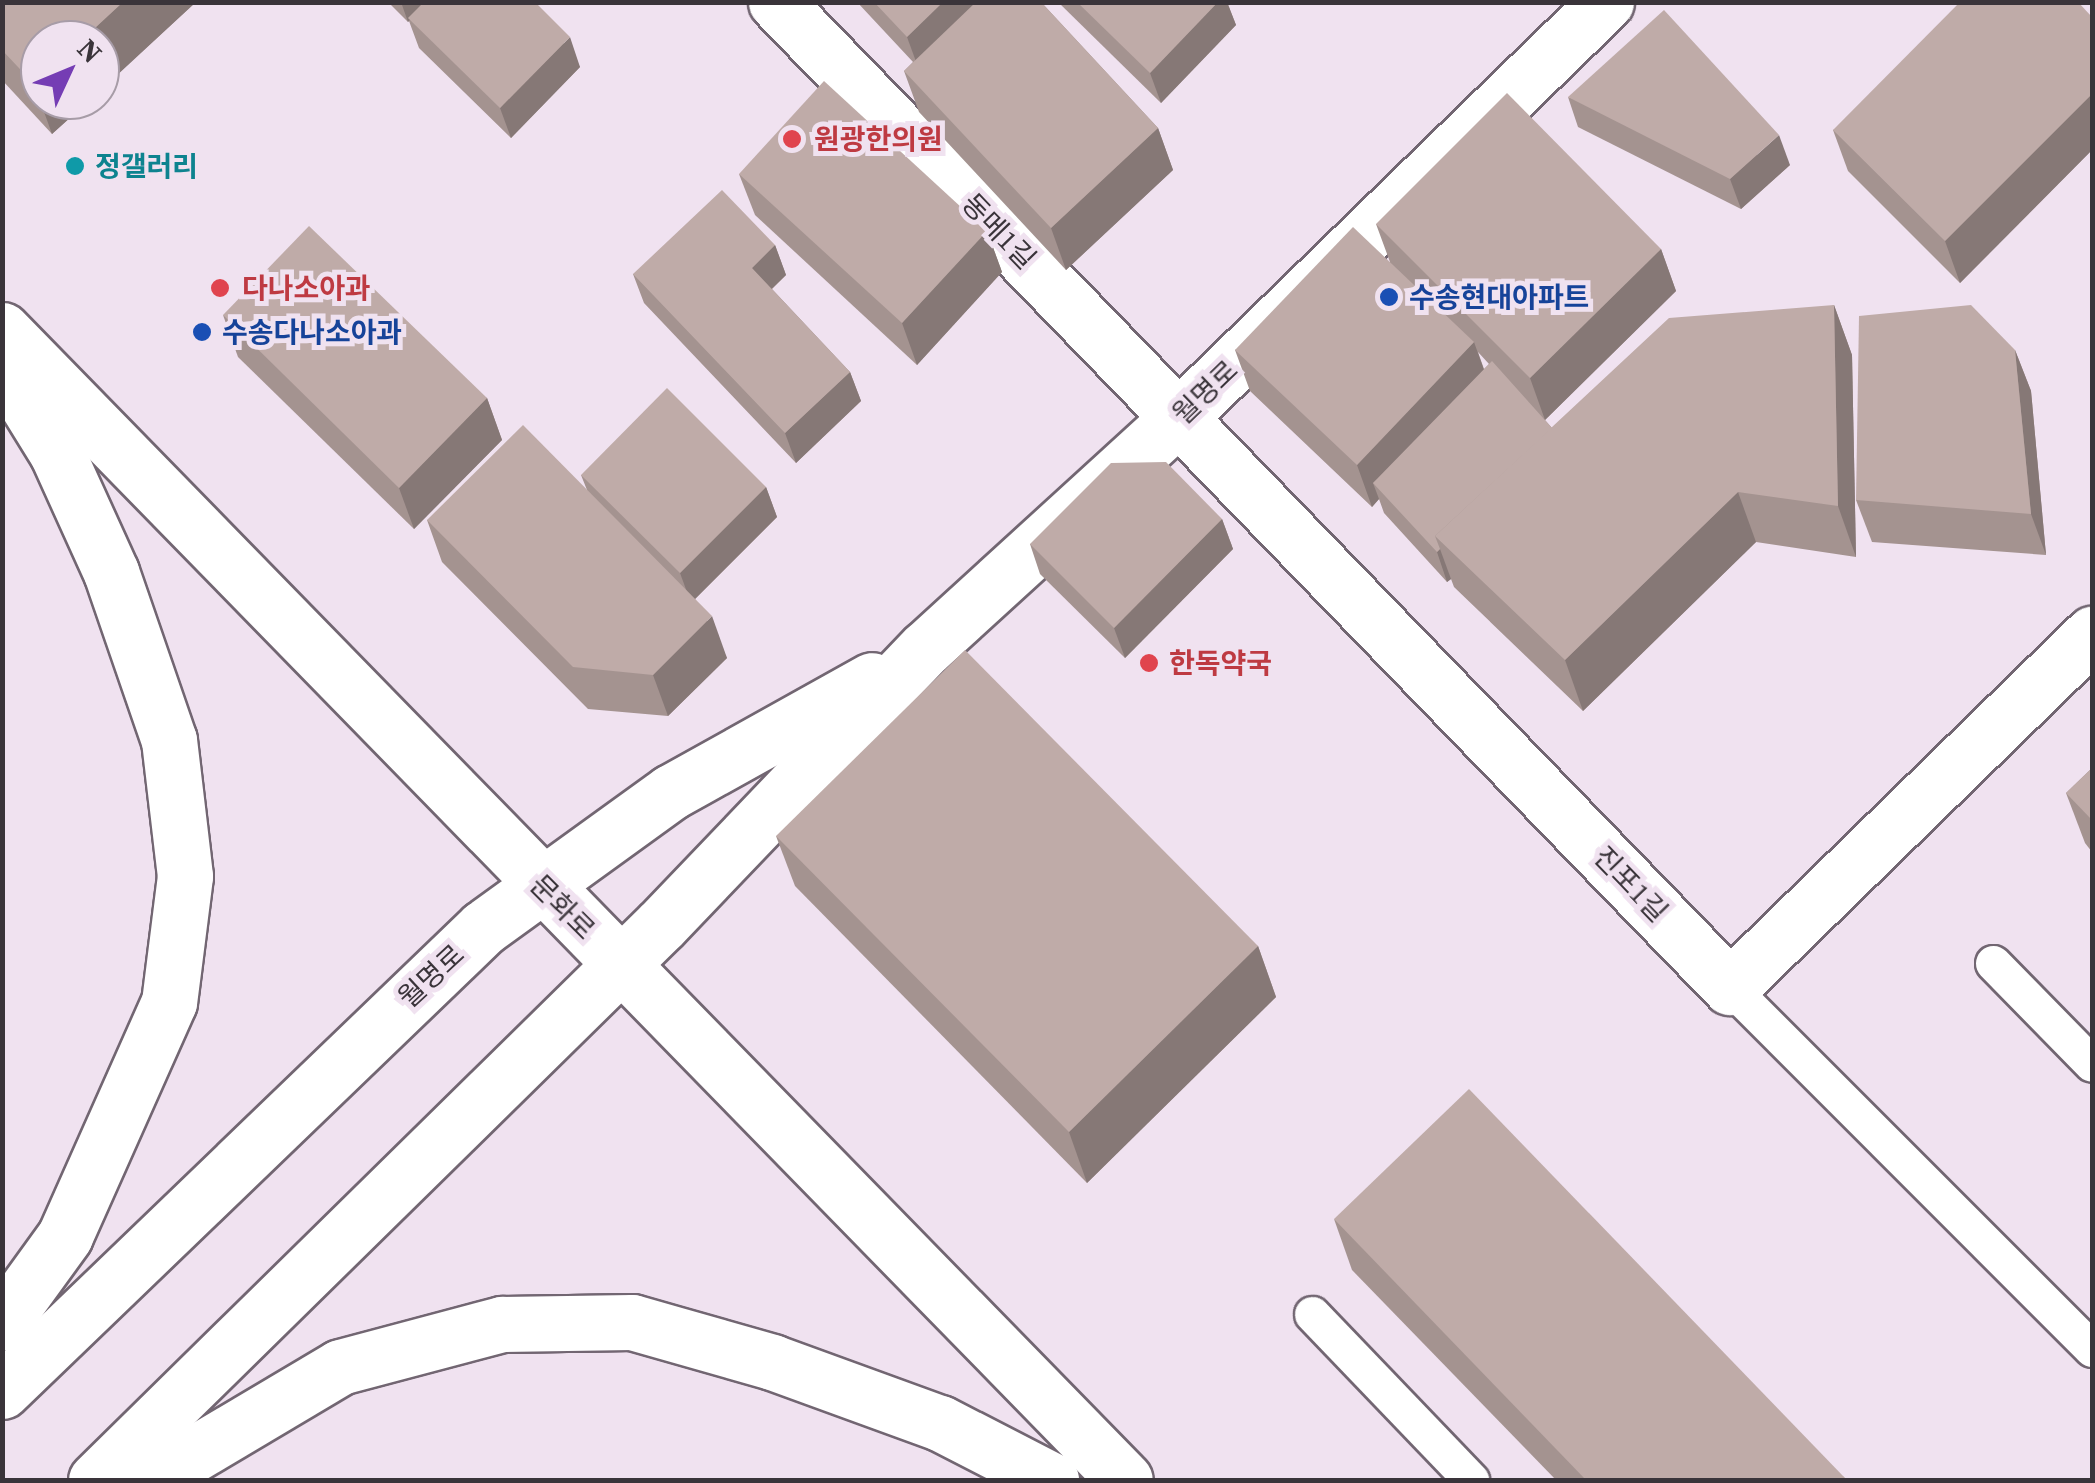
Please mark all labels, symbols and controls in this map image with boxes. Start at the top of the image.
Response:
north arrow [20,20,120,120]
text: N [69,30,111,71]
place label: 원광한의원 [814,122,943,156]
marker: 원광한의원 [779,126,805,152]
place label: 정갤러리 [95,149,198,183]
marker: 정갤러리 [64,155,86,177]
street label: 동메1길 [955,186,1043,276]
place label: 다나소아과 [242,271,371,305]
marker: 다나소아과 [207,275,233,301]
place label: 수송현대아파트 [1409,280,1589,314]
marker: 수송현대아파트 [1378,286,1400,308]
place label: 수송다나소아과 [222,315,402,349]
marker: 수송다나소아과 [191,321,213,343]
street label: 월명로 [1166,353,1244,431]
place label: 한독약국 [1169,646,1272,680]
marker: 한독약국 [1138,652,1160,674]
street label: 진포1길 [1587,839,1675,929]
street label: 문화로 [524,868,602,946]
street label: 월명로 [391,937,471,1015]

